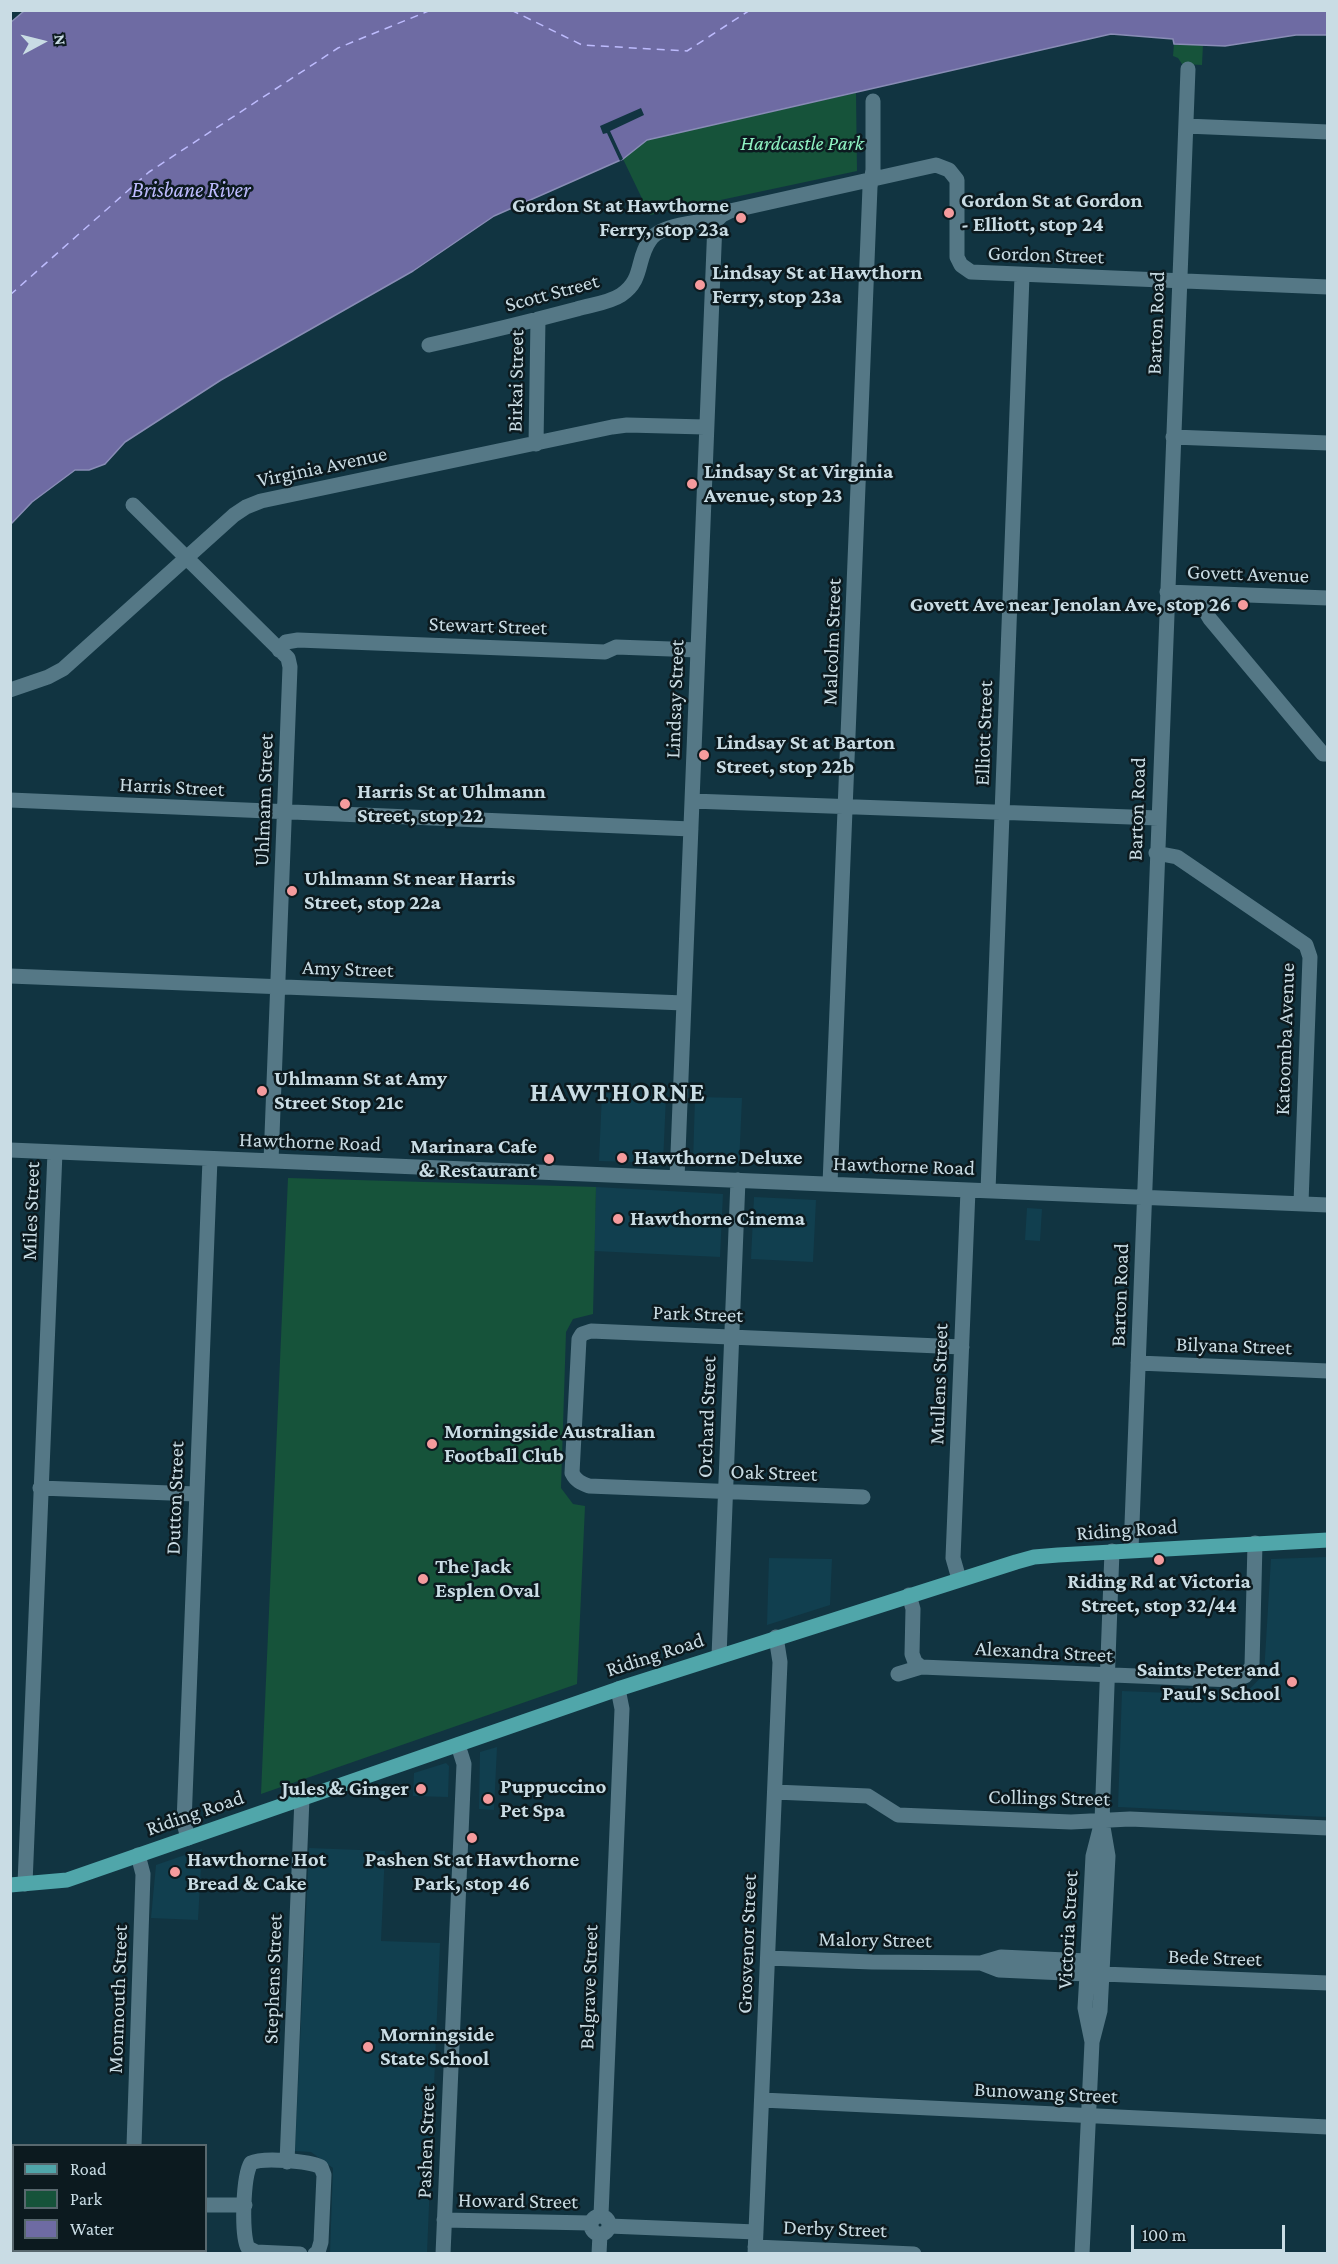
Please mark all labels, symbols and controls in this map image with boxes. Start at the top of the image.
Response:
north arrow [12,12,72,72]
text: N [51,33,69,46]
park label: Hardcastle Park [740,131,864,157]
water label: Brisbane River [131,177,251,203]
place label: Gordon St at Gordon - Elliott, stop 24 [961,188,1143,238]
place label: Gordon St at Hawthorne Ferry, stop 23a [512,193,729,243]
marker: Gordon St at Gordon - Elliott, stop 24 [942,206,956,220]
marker: Gordon St at Hawthorne Ferry, stop 23a [734,211,748,225]
street label: Gordon Street [987,240,1105,270]
place label: Lindsay St at Hawthorn Ferry, stop 23a [712,260,922,310]
street label: Scott Street [502,268,602,318]
street label: Barton Road [1142,271,1170,375]
marker: Lindsay St at Hawthorn Ferry, stop 23a [693,278,707,292]
street label: Birkai Street [503,329,529,433]
street label: Virginia Avenue [255,441,389,493]
place label: Lindsay St at Virginia Avenue, stop 23 [704,459,893,509]
marker: Lindsay St at Virginia Avenue, stop 23 [685,477,699,491]
street label: Govett Avenue [1187,559,1309,589]
street label: Malcolm Street [817,578,847,706]
place label: Govett Ave near Jenolan Ave, stop 26 [910,592,1231,618]
marker: Govett Ave near Jenolan Ave, stop 26 [1236,598,1250,612]
street label: Stewart Street [428,611,548,641]
street label: Lindsay Street [660,639,690,759]
street label: Elliott Street [970,680,998,786]
place label: Lindsay St at Barton Street, stop 22b [716,730,895,780]
street label: Uhlmann Street [249,733,279,867]
marker: Lindsay St at Barton Street, stop 22b [697,748,711,762]
street label: Barton Road [1123,757,1151,861]
street label: Harris Street [119,772,225,802]
place label: Harris St at Uhlmann Street, stop 22 [357,779,546,829]
marker: Harris St at Uhlmann Street, stop 22 [338,797,352,811]
place label: Uhlmann St near Harris Street, stop 22a [304,866,515,916]
marker: Uhlmann St near Harris Street, stop 22a [285,884,299,898]
street label: Amy Street [302,955,394,983]
street label: Katoomba Avenue [1270,962,1300,1116]
place label: Uhlmann St at Amy Street Stop 21c [274,1066,447,1116]
district label: HAWTHORNE [530,1077,706,1109]
marker: Uhlmann St at Amy Street Stop 21c [255,1084,269,1098]
street label: Hawthorne Road [239,1127,381,1157]
place label: Marinara Cafe & Restaurant [410,1134,537,1184]
place label: Hawthorne Deluxe [634,1145,803,1171]
marker: Hawthorne Deluxe [615,1151,629,1165]
street label: Hawthorne Road [833,1151,975,1181]
marker: Marinara Cafe & Restaurant [542,1152,556,1166]
street label: Miles Street [17,1161,45,1261]
place label: Hawthorne Cinema [630,1206,805,1232]
marker: Hawthorne Cinema [611,1212,625,1226]
street label: Barton Road [1106,1243,1134,1347]
street label: Park Street [652,1300,744,1328]
street label: Mullens Street [924,1323,954,1445]
street label: Bilyana Street [1176,1331,1292,1361]
street label: Orchard Street [692,1356,722,1478]
place label: Morningside Australian Football Club [444,1419,655,1469]
marker: Morningside Australian Football Club [425,1437,439,1451]
street label: Dutton Street [160,1441,190,1555]
street label: Oak Street [730,1459,818,1487]
street label: Riding Road [1075,1514,1179,1546]
marker: Riding Rd at Victoria Street, stop 32/44 [1152,1553,1166,1567]
place label: The Jack Esplen Oval [435,1554,540,1604]
place label: Riding Rd at Victoria Street, stop 32/44 [1067,1569,1251,1619]
marker: The Jack Esplen Oval [416,1572,430,1586]
street label: Riding Road [603,1627,707,1683]
street label: Alexandra Street [974,1636,1114,1668]
place label: Saints Peter and Paul's School [1137,1657,1280,1707]
marker: Saints Peter and Paul's School [1285,1675,1299,1689]
place label: Puppuccino Pet Spa [500,1774,606,1824]
place label: Jules & Ginger [281,1776,409,1802]
marker: Jules & Ginger [414,1782,428,1796]
street label: Collings Street [988,1784,1110,1812]
street label: Riding Road [143,1785,247,1841]
marker: Puppuccino Pet Spa [481,1792,495,1806]
marker: Pashen St at Hawthorne Park, stop 46 [465,1831,479,1845]
place label: Hawthorne Hot Bread & Cake [187,1847,326,1897]
place label: Pashen St at Hawthorne Park, stop 46 [365,1847,579,1897]
marker: Hawthorne Hot Bread & Cake [168,1865,182,1879]
street label: Victoria Street [1052,1870,1084,1990]
street label: Grosvenor Street [732,1874,762,2014]
street label: Stephens Street [258,1914,288,2044]
street label: Monmouth Street [103,1924,133,2074]
street label: Belgrave Street [574,1924,604,2050]
street label: Malory Street [818,1926,932,1954]
street label: Bede Street [1168,1944,1262,1972]
place label: Morningside State School [380,2022,494,2072]
marker: Morningside State School [361,2040,375,2054]
street label: Bunowang Street [974,2077,1118,2109]
street label: Pashen Street [411,2085,441,2199]
legend [12,2144,207,2252]
text: Road [70,2159,107,2179]
street label: Howard Street [458,2187,578,2215]
text: Park [70,2189,102,2209]
scale bar [1134,2213,1288,2251]
street label: Derby Street [783,2215,887,2243]
text: Water [70,2219,114,2239]
text: 100 m [1142,2225,1186,2245]

